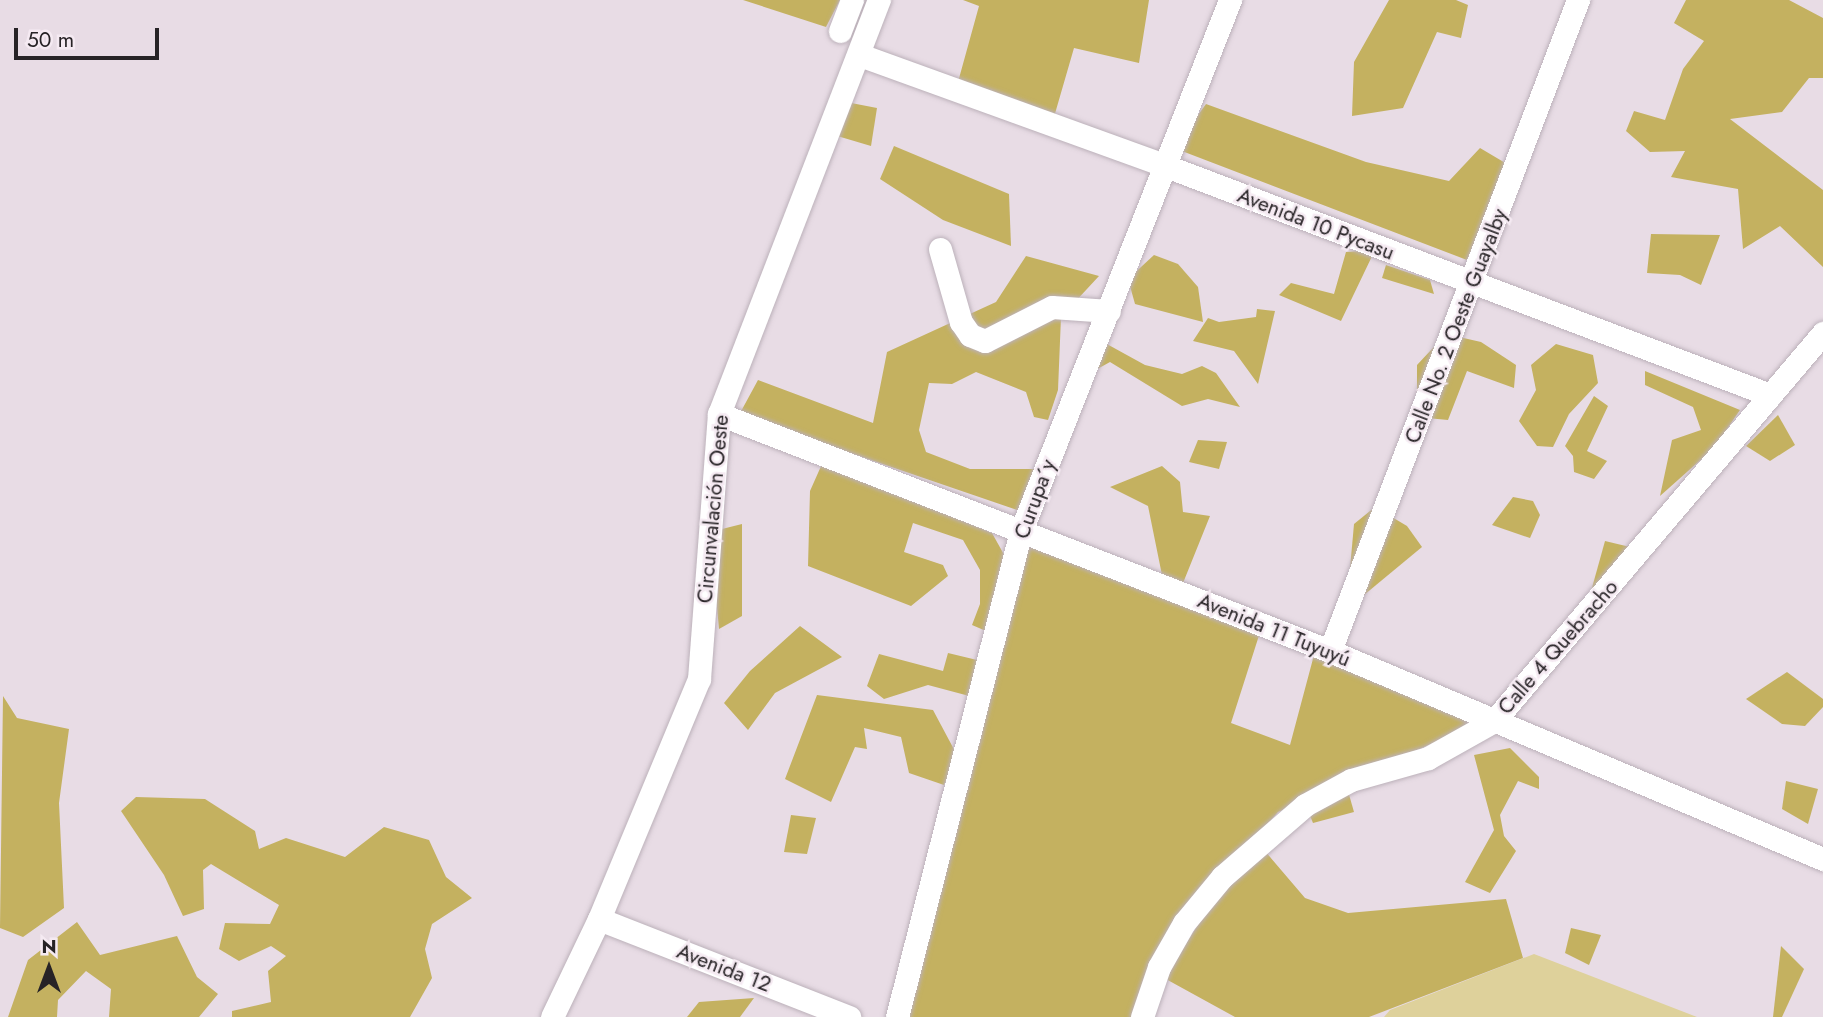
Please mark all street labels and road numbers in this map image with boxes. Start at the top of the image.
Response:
street label: Avenida 10 Pycasu [1234,183,1398,265]
street label: Calle No. 2 Oeste Guayalby [1400,205,1512,447]
street label: Circunvalación Oeste [692,414,734,604]
street label: Curupa´y [1009,456,1061,542]
street label: Calle 4 Quebracho [1493,575,1623,719]
street label: Avenida 11 Tuyuyú [1194,588,1354,672]
street label: Avenida 12 [673,939,775,997]

